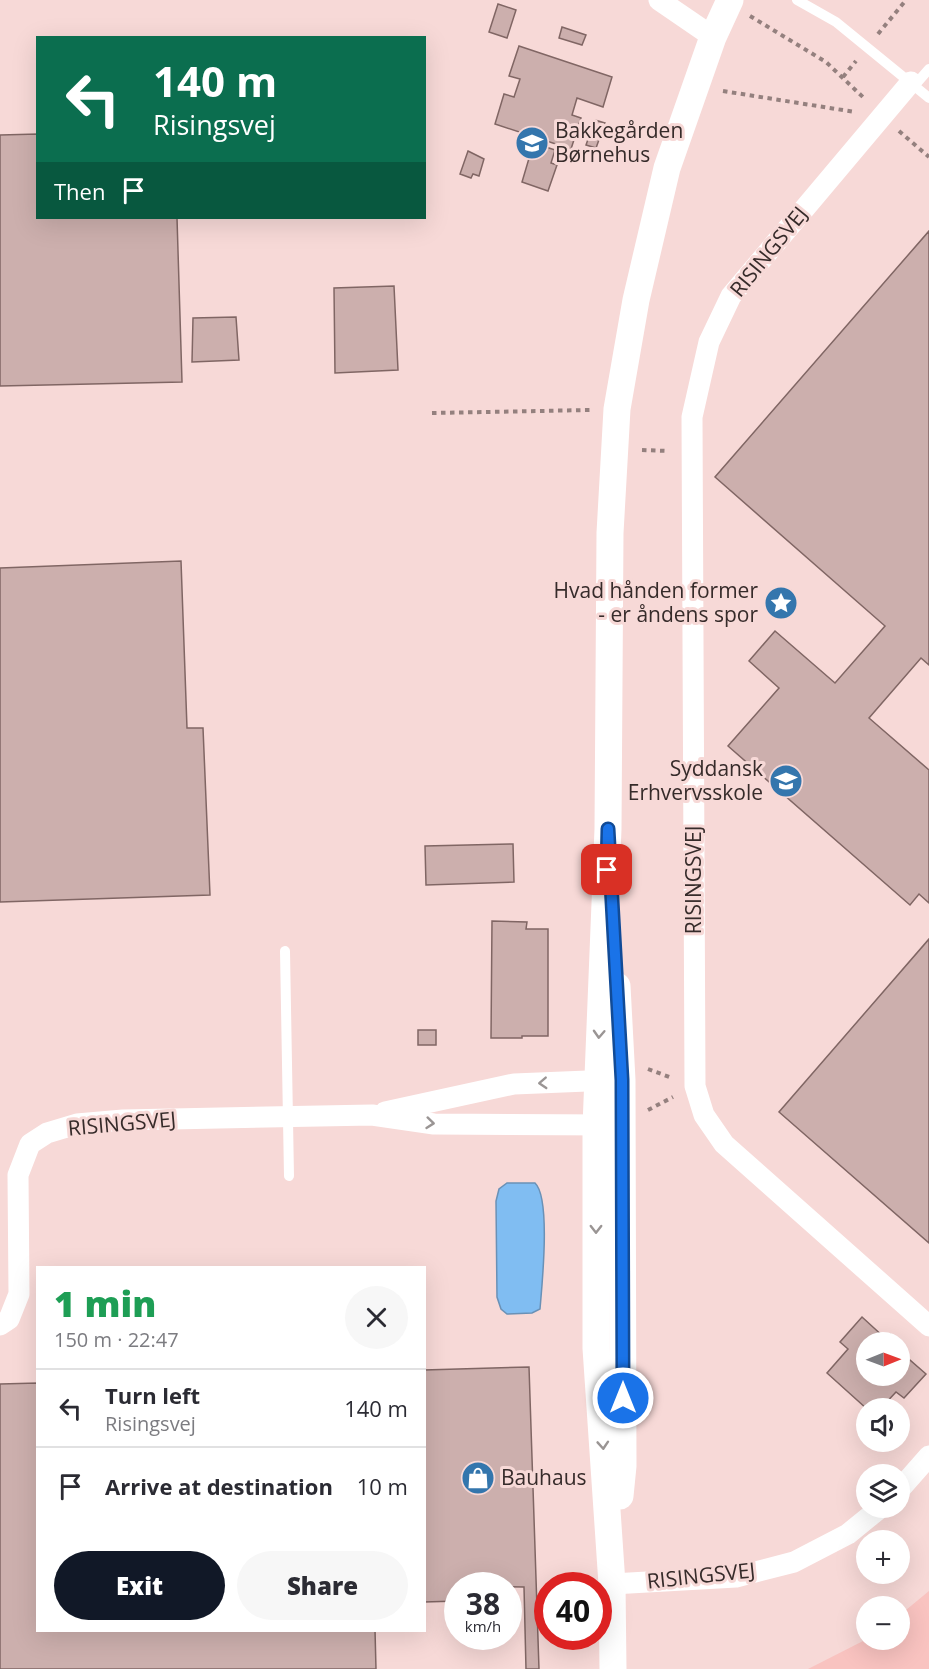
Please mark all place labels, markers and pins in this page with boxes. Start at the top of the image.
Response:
place label: Bakkegården Børnehus [555,116,683,168]
school or university icon: Bakkegården Børnehus [514,125,550,161]
place label: Hvad hånden former - er åndens spor [554,576,758,628]
place icon: Hvad hånden former - er åndens spor [763,585,799,621]
place label: Syddansk Erhvervsskole [628,754,763,806]
school or university icon: Syddansk Erhvervsskole [768,763,804,799]
pin [581,844,632,895]
shop icon: Bauhaus [460,1460,496,1496]
place label: Bauhaus [501,1463,587,1491]

